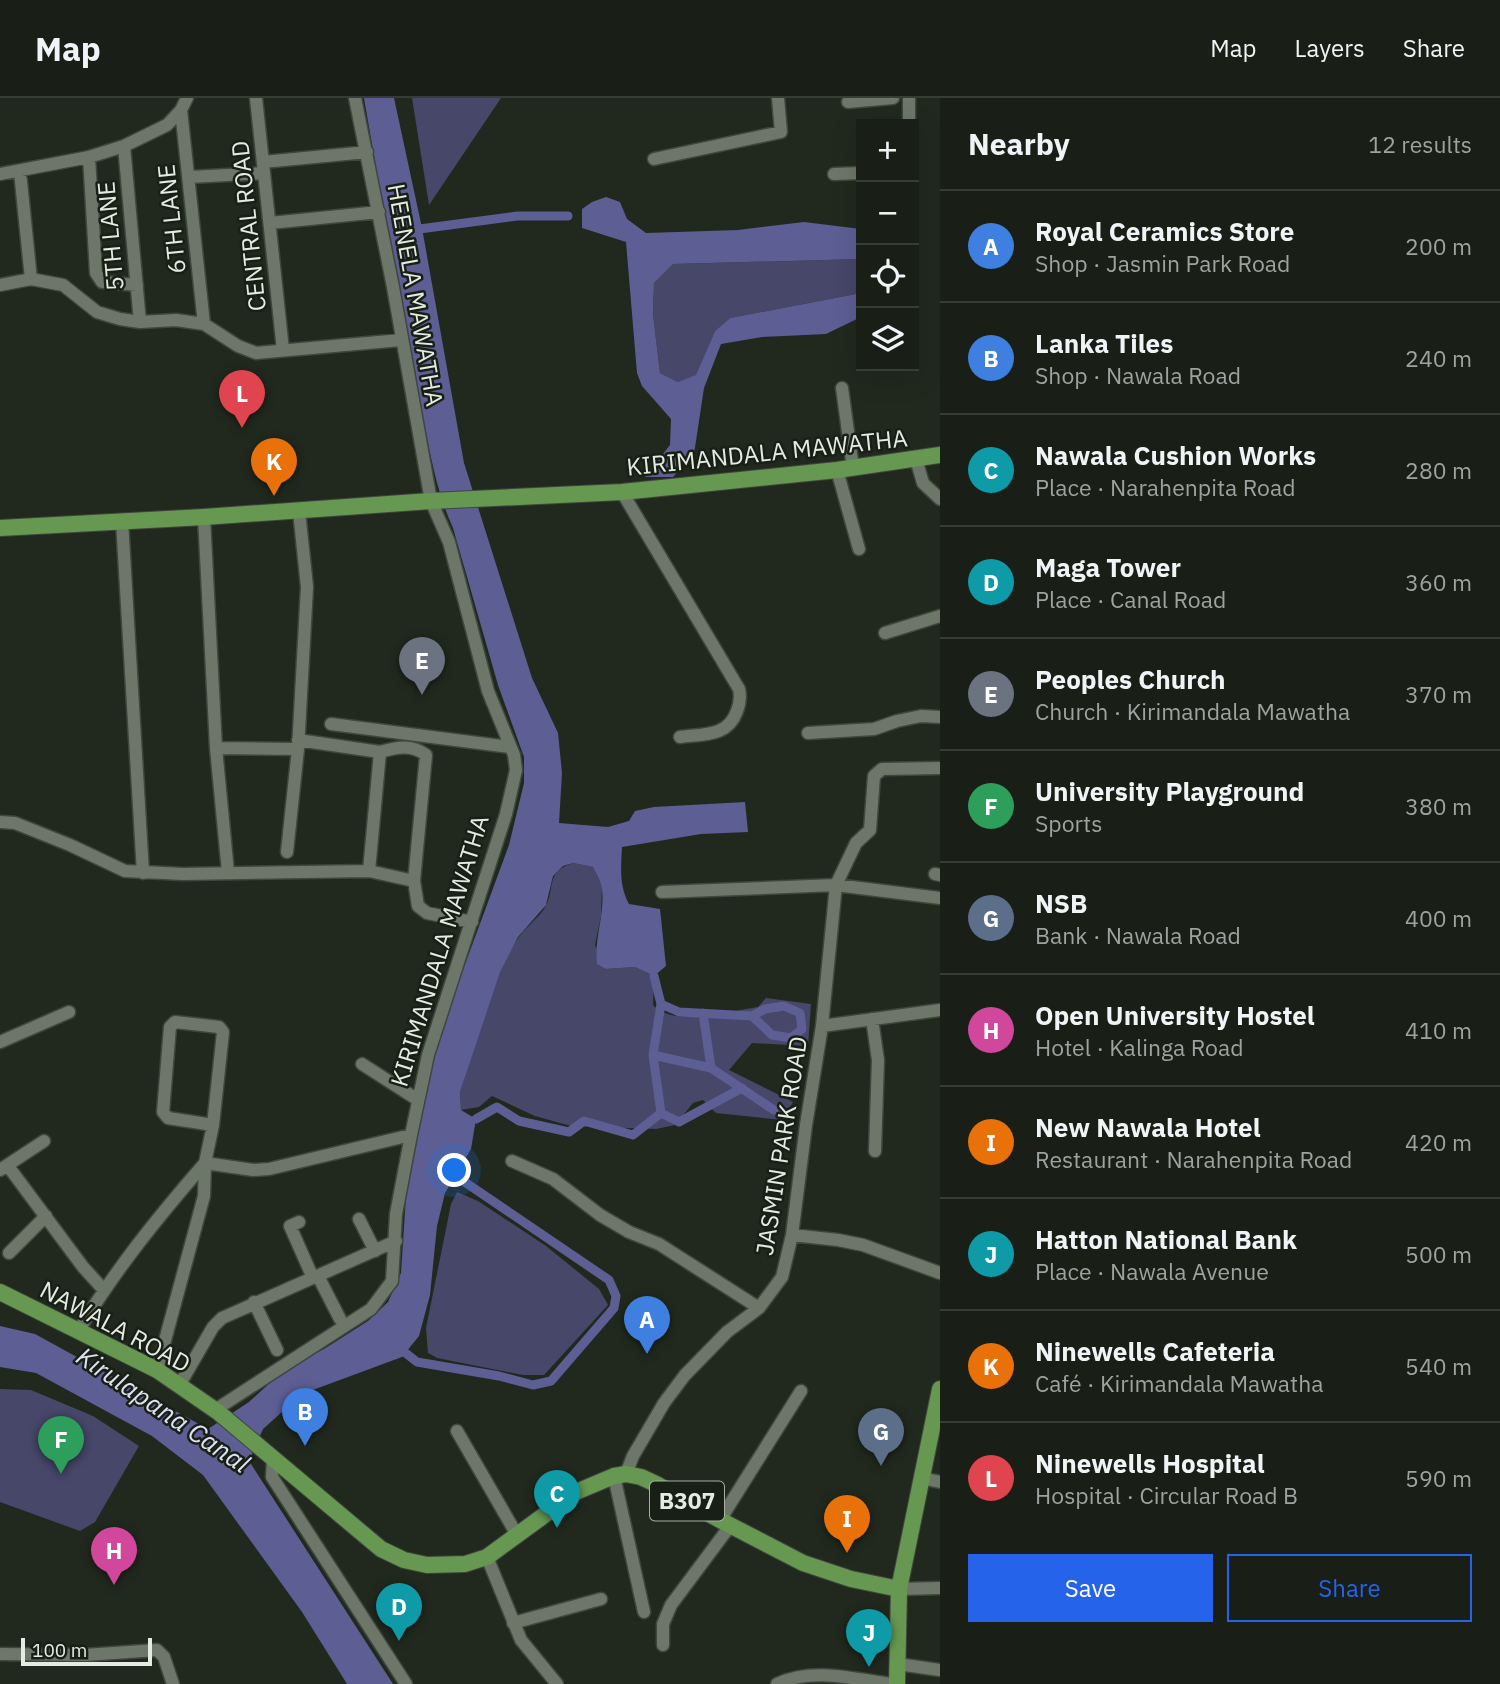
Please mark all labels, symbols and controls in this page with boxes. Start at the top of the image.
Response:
text: Map [35,27,101,70]
text: Map [1210,32,1257,64]
text: Layers [1295,32,1365,64]
text: Share [1403,32,1465,64]
map controls [856,119,919,371]
button: + [856,119,919,182]
text: Nearby [968,124,1070,163]
text: 12 results [1368,129,1472,159]
street label: CENTRAL ROAD [223,139,273,313]
street label: 6TH LANE [149,163,193,275]
street label: 5TH LANE [89,180,131,292]
street label: HEENELA MAWATHA [381,181,451,409]
button: − [856,182,919,245]
text: Royal Ceramics Store [1035,214,1294,248]
text: A [983,231,999,261]
text: 200 m [1405,231,1472,261]
button: locate [856,245,919,308]
text: Shop · Jasmin Park Road [1035,248,1290,278]
button: layers [856,308,919,371]
text: Lanka Tiles [1035,326,1173,360]
text: B [983,343,999,373]
text: 240 m [1405,343,1472,373]
text: Shop · Nawala Road [1035,360,1241,390]
pin: L [219,370,265,428]
street label: KIRIMANDALA MAWATHA [625,421,909,483]
pin: K [251,438,297,496]
text: Nawala Cushion Works [1035,438,1316,472]
text: C [984,455,998,485]
text: 280 m [1405,455,1472,485]
text: Place · Narahenpita Road [1035,472,1296,502]
text: Maga Tower [1035,550,1181,584]
text: D [983,567,999,597]
text: 360 m [1405,567,1472,597]
text: Place · Canal Road [1035,584,1226,614]
pin: E [399,637,445,695]
text: Peoples Church [1035,662,1226,696]
text: E [984,679,998,709]
text: 370 m [1405,679,1472,709]
text: Church · Kirimandala Mawatha [1035,696,1350,726]
text: University Playground [1035,774,1304,808]
text: F [984,791,998,821]
text: 380 m [1405,791,1472,821]
text: Sports [1035,808,1102,838]
street label: KIRIMANDALA MAWATHA [382,811,496,1090]
text: NSB [1035,886,1087,920]
text: G [983,903,999,933]
text: 400 m [1405,903,1472,933]
text: Bank · Nawala Road [1035,920,1241,950]
text: Open University Hostel [1035,998,1315,1032]
text: H [983,1015,999,1045]
text: 410 m [1405,1015,1472,1045]
text: Hotel · Kalinga Road [1035,1032,1244,1062]
street label: JASMIN PARK ROAD [748,1034,814,1258]
text: New Nawala Hotel [1035,1110,1261,1144]
text: I [986,1127,996,1157]
text: 420 m [1405,1127,1472,1157]
text: Restaurant · Narahenpita Road [1035,1144,1352,1174]
your location [437,1153,471,1187]
text: Hatton National Bank [1035,1222,1297,1256]
text: J [985,1239,997,1269]
text: 500 m [1405,1239,1472,1269]
text: Place · Nawala Avenue [1035,1256,1269,1286]
street label: NAWALA ROAD [35,1273,196,1379]
pin: A [624,1296,670,1354]
text: Ninewells Cafeteria [1035,1334,1275,1368]
water label: Kirulapana Canal [70,1339,257,1480]
text: K [983,1351,999,1381]
text: 540 m [1405,1351,1472,1381]
text: Café · Kirimandala Mawatha [1035,1368,1324,1398]
pin: B [282,1388,328,1446]
pin: G [858,1408,904,1466]
pin: F [38,1416,84,1474]
text: Ninewells Hospital [1035,1446,1265,1480]
text: L [985,1463,997,1493]
text: 590 m [1405,1463,1472,1493]
pin: C [534,1470,580,1528]
text: Hospital · Circular Road B [1035,1480,1298,1510]
road number: B307 [650,1482,724,1520]
pin: I [824,1495,870,1553]
pin: H [91,1527,137,1585]
button: Save [968,1554,1213,1622]
button: Share [1227,1554,1472,1622]
pin: D [376,1583,422,1641]
pin: J [846,1609,892,1667]
scale bar [21,1635,152,1667]
text: 100 m [32,1638,87,1662]

